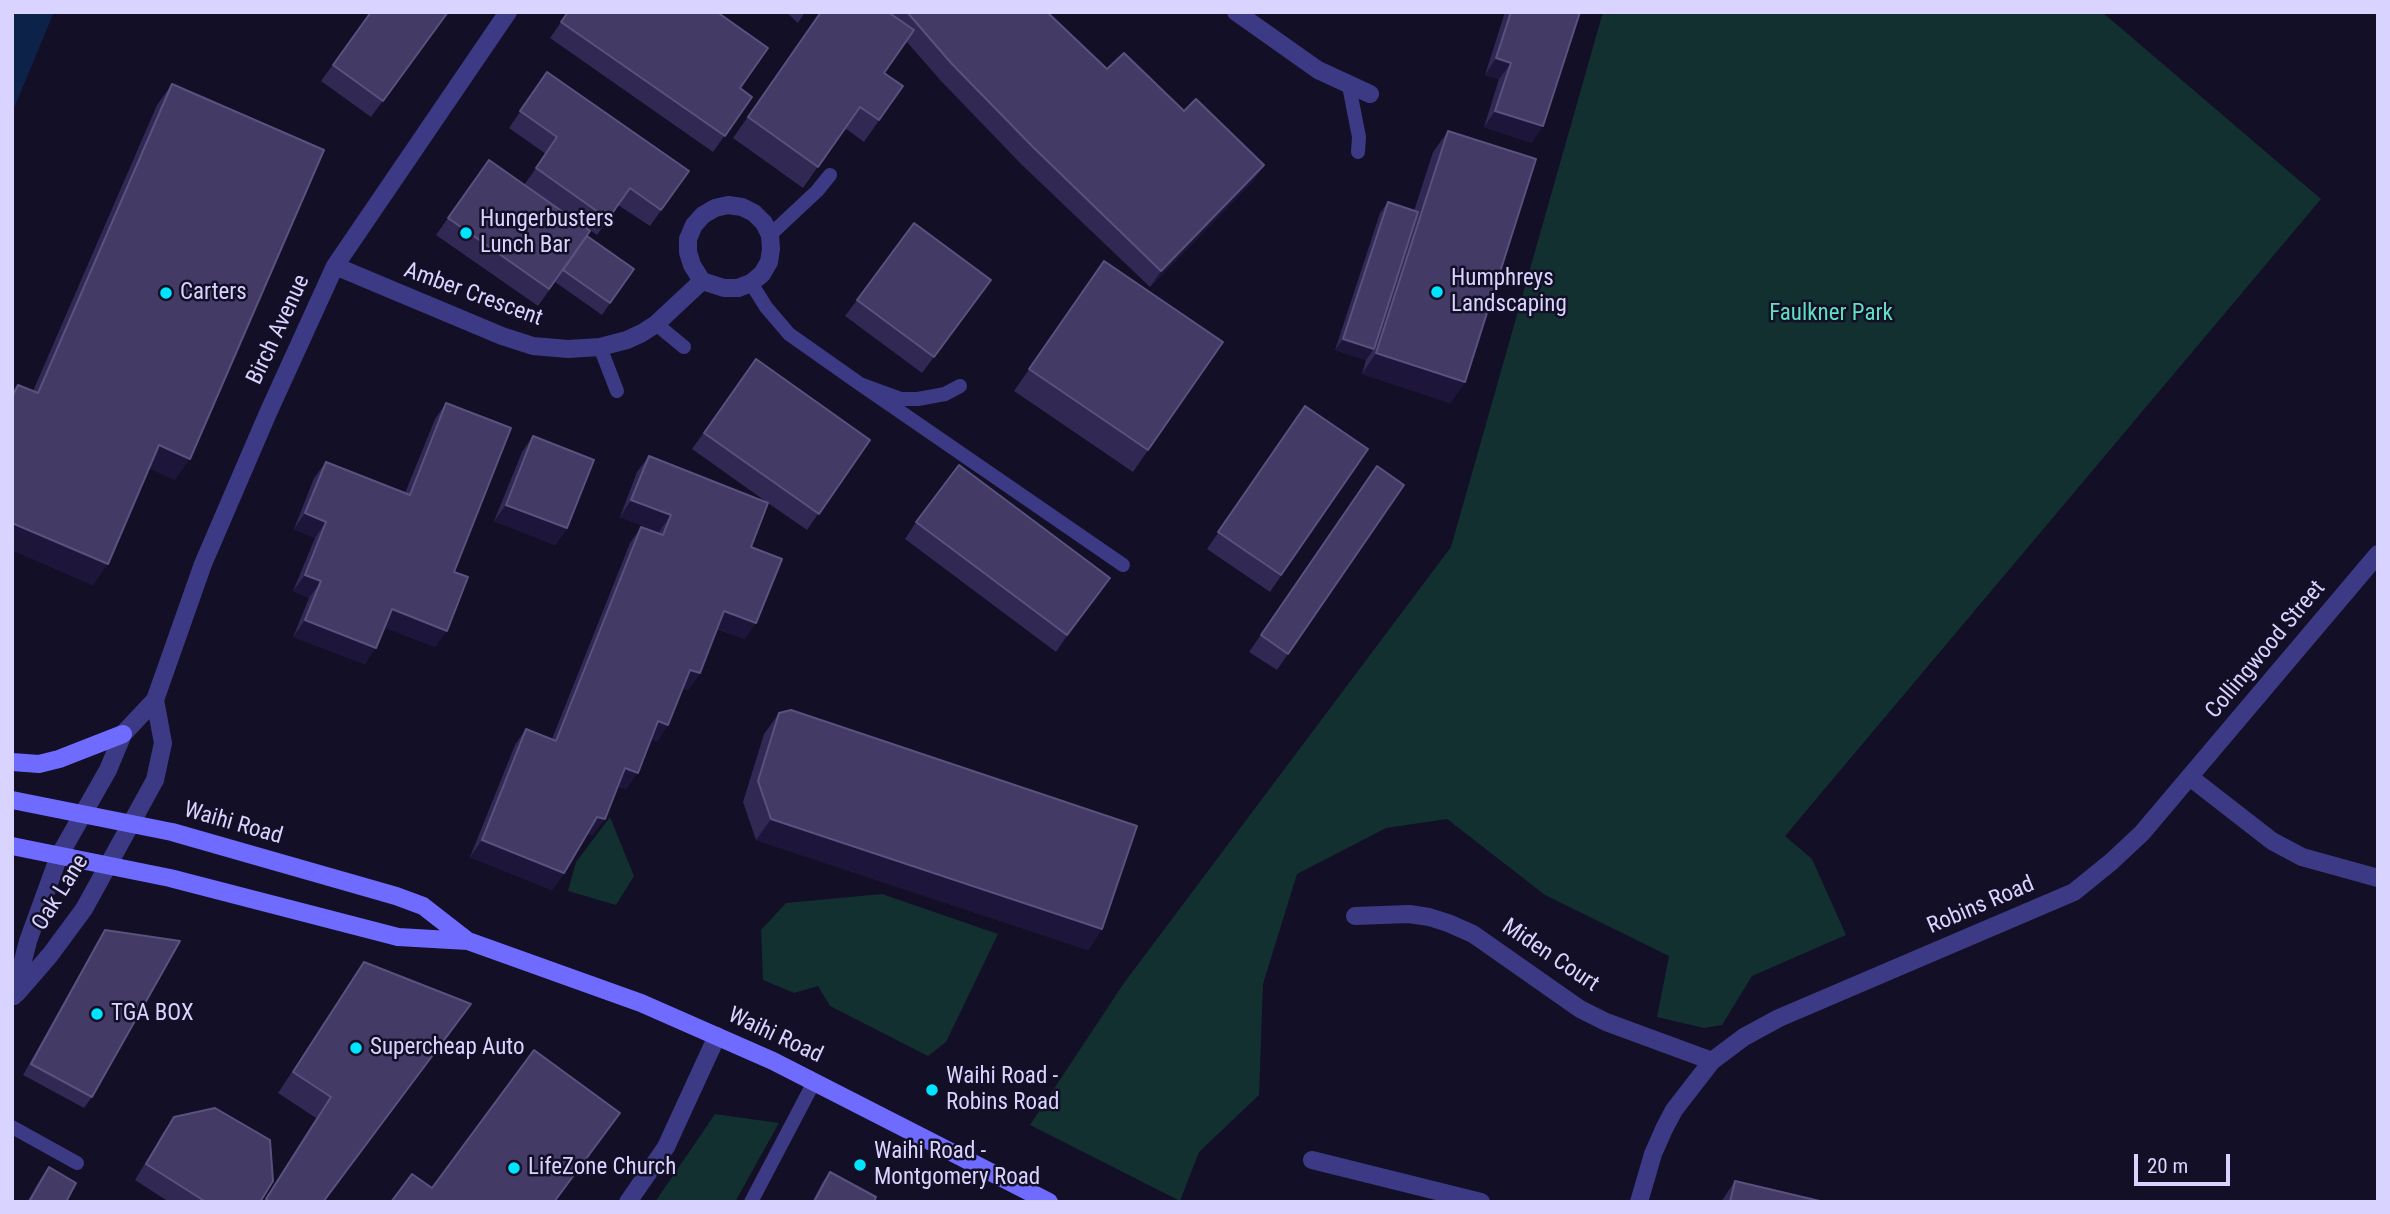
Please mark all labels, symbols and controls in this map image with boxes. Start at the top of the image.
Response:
place label: Hungerbusters Lunch Bar [480,206,614,260]
marker: Hungerbusters Lunch Bar [458,225,474,241]
street label: Amber Crescent [400,257,546,333]
place label: Humphreys Landscaping [1451,265,1567,319]
street label: Birch Avenue [242,271,316,389]
place label: Carters [180,279,247,307]
marker: Humphreys Landscaping [1429,284,1445,300]
marker: Carters [158,285,174,301]
park label: Faulkner Park [1769,300,1893,328]
street label: Collingwood Street [2200,575,2332,725]
street label: Waihi Road [181,797,285,851]
street label: Oak Lane [27,850,95,936]
street label: Robins Road [1923,871,2039,941]
street label: Miden Court [1496,913,1604,999]
place label: TGA BOX [111,1000,194,1028]
street label: Waihi Road [723,1002,827,1070]
marker: TGA BOX [89,1006,105,1022]
place label: Supercheap Auto [370,1034,524,1062]
marker: Supercheap Auto [348,1040,364,1056]
place label: Waihi Road - Robins Road [946,1063,1059,1117]
marker: Waihi Road - Robins Road [924,1082,940,1098]
place label: Waihi Road - Montgomery Road [874,1138,1040,1192]
scale bar [2138,1140,2234,1184]
place label: LifeZone Church [528,1154,676,1182]
text: 20 m [2147,1154,2188,1178]
marker: Waihi Road - Montgomery Road [852,1157,868,1173]
marker: LifeZone Church [506,1160,522,1176]

